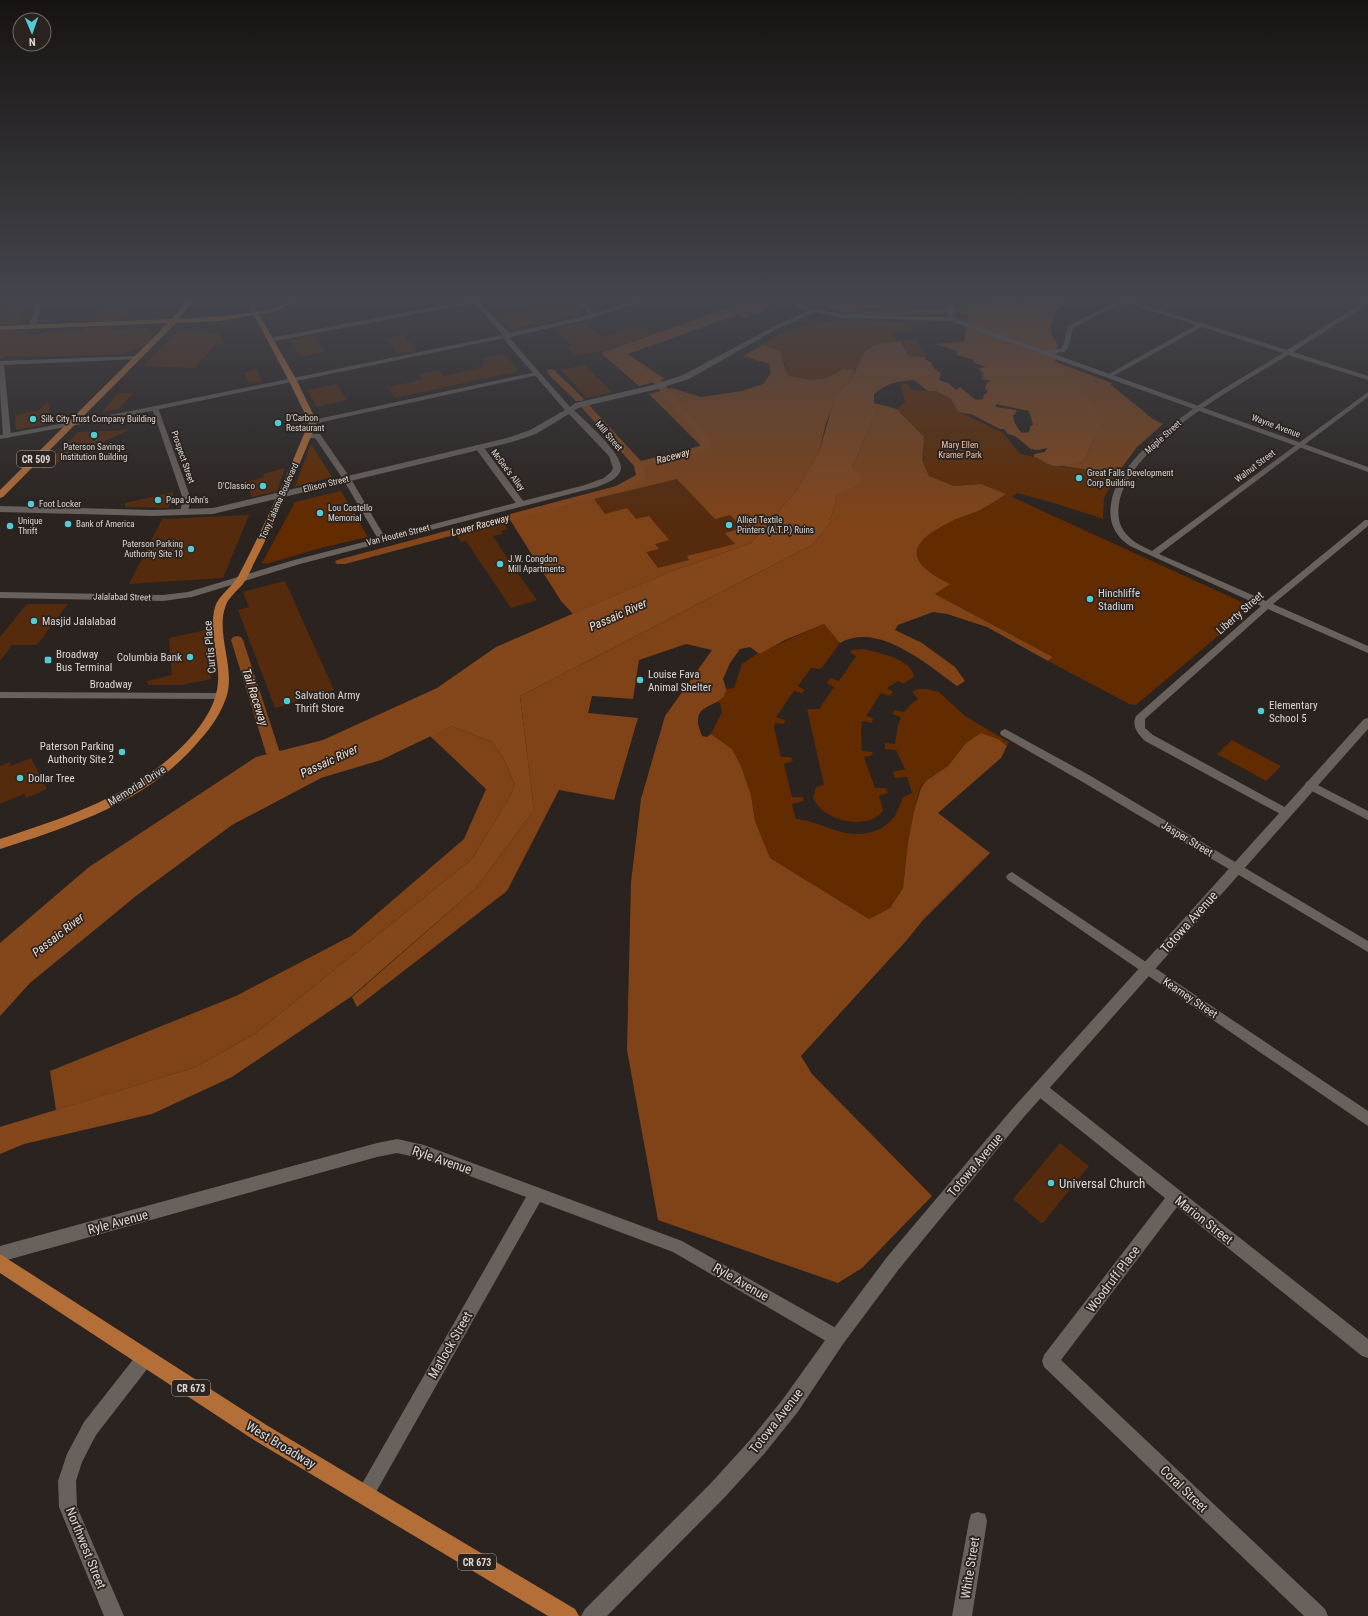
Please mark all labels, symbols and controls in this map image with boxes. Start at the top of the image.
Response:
north arrow [12,12,52,52]
text: N [28,35,36,48]
place label: D'Carbon Restaurant [286,413,325,433]
street label: Wayne Avenue [1250,413,1302,439]
marker: Silk City Trust Company Building [28,414,38,424]
place label: Silk City Trust Company Building [41,414,156,424]
marker: D'Carbon Restaurant [273,418,283,428]
street label: Maple Street [1143,418,1183,456]
street label: Mill Street [593,419,625,453]
street label: Prospect Street [169,429,197,485]
marker: Paterson Savings Institution Building [89,430,99,440]
park label: Mary Ellen Kramer Park [938,440,982,460]
place label: Paterson Savings Institution Building [61,442,127,462]
water label: Raceway [655,446,692,466]
street label: McGee's Alley [489,447,527,493]
street label: Walnut Street [1233,447,1277,484]
road number: CR 509 [17,451,55,467]
street label: Tony Lalama Boulevard [258,461,300,541]
place label: Great Falls Development Corp Building [1087,468,1174,488]
street label: Ellison Street [302,473,350,495]
marker: Great Falls Development Corp Building [1074,473,1084,483]
place label: D'Classico [218,481,255,491]
marker: D'Classico [258,481,268,491]
marker: Papa John's [153,495,163,505]
place label: Papa John's [166,495,209,505]
marker: Foot Locker [26,499,36,509]
place label: Foot Locker [39,499,81,509]
place label: Lou Costello Memorial [328,503,373,523]
marker: Lou Costello Memorial [315,508,325,518]
water label: Lower Raceway [450,512,511,538]
place label: Allied Textile Printers (A.T.P.) Ruins [737,515,814,536]
place label: Unique Thrift [18,516,43,536]
marker: Bank of America [63,519,73,529]
place label: Bank of America [76,519,135,529]
marker: Allied Textile Printers (A.T.P.) Ruins [724,520,734,530]
marker: Unique Thrift [5,521,15,531]
street label: Van Houten Street [366,522,431,548]
place label: Paterson Parking Authority Site 10 [122,539,183,559]
marker: Paterson Parking Authority Site 10 [186,544,196,554]
place label: J.W. Congdon Mill Apartments [508,554,565,574]
marker: J.W. Congdon Mill Apartments [495,559,505,569]
place label: Hinchliffe Stadium [1098,587,1140,613]
street label: Liberty Street [1214,589,1266,637]
street label: Jalalabad Street [93,591,151,603]
marker: Hinchliffe Stadium [1085,594,1095,604]
water label: Passaic River [587,596,649,634]
place label: Masjid Jalalabad [42,615,116,628]
marker: Masjid Jalalabad [29,616,39,626]
street label: Curtis Place [201,620,219,674]
place label: Broadway Bus Terminal [56,648,112,674]
place label: Columbia Bank [117,651,182,664]
marker: Columbia Bank [185,652,195,662]
marker: Broadway Bus Terminal [43,655,53,665]
water label: Tail Raceway [239,667,271,729]
place label: Louise Fava Animal Shelter [648,668,712,694]
marker: Louise Fava Animal Shelter [635,675,645,685]
street label: Broadway [90,678,133,691]
place label: Salvation Army Thrift Store [295,689,361,715]
marker: Salvation Army Thrift Store [282,696,292,706]
place label: Elementary School 5 [1269,699,1318,725]
marker: Elementary School 5 [1256,706,1266,716]
place label: Paterson Parking Authority Site 2 [40,740,114,766]
water label: Passaic River [298,741,360,780]
marker: Paterson Parking Authority Site 2 [117,747,127,757]
street label: Memorial Drive [106,763,168,809]
place label: Dollar Tree [28,772,75,785]
marker: Dollar Tree [15,773,25,783]
street label: Jasper Street [1159,819,1215,859]
street label: Totowa Avenue [1157,888,1221,956]
water label: Passaic River [29,910,87,960]
street label: Kearney Street [1160,975,1220,1021]
street label: Totowa Avenue [944,1130,1006,1200]
street label: Ryle Avenue [410,1143,474,1177]
place label: Universal Church [1059,1176,1145,1191]
marker: Universal Church [1046,1178,1056,1188]
street label: Marion Street [1172,1193,1236,1247]
street label: Ryle Avenue [86,1207,150,1237]
street label: Woodruff Place [1083,1243,1143,1315]
street label: Ryle Avenue [710,1260,772,1304]
street label: Matlock Street [425,1309,475,1381]
road number: CR 673 [172,1380,210,1396]
street label: Totowa Avenue [746,1386,806,1456]
street label: West Broadway [243,1418,319,1472]
street label: Coral Street [1157,1463,1211,1515]
street label: Northwest Street [63,1505,109,1591]
street label: White Street [958,1536,982,1600]
road number: CR 673 [458,1554,496,1570]

